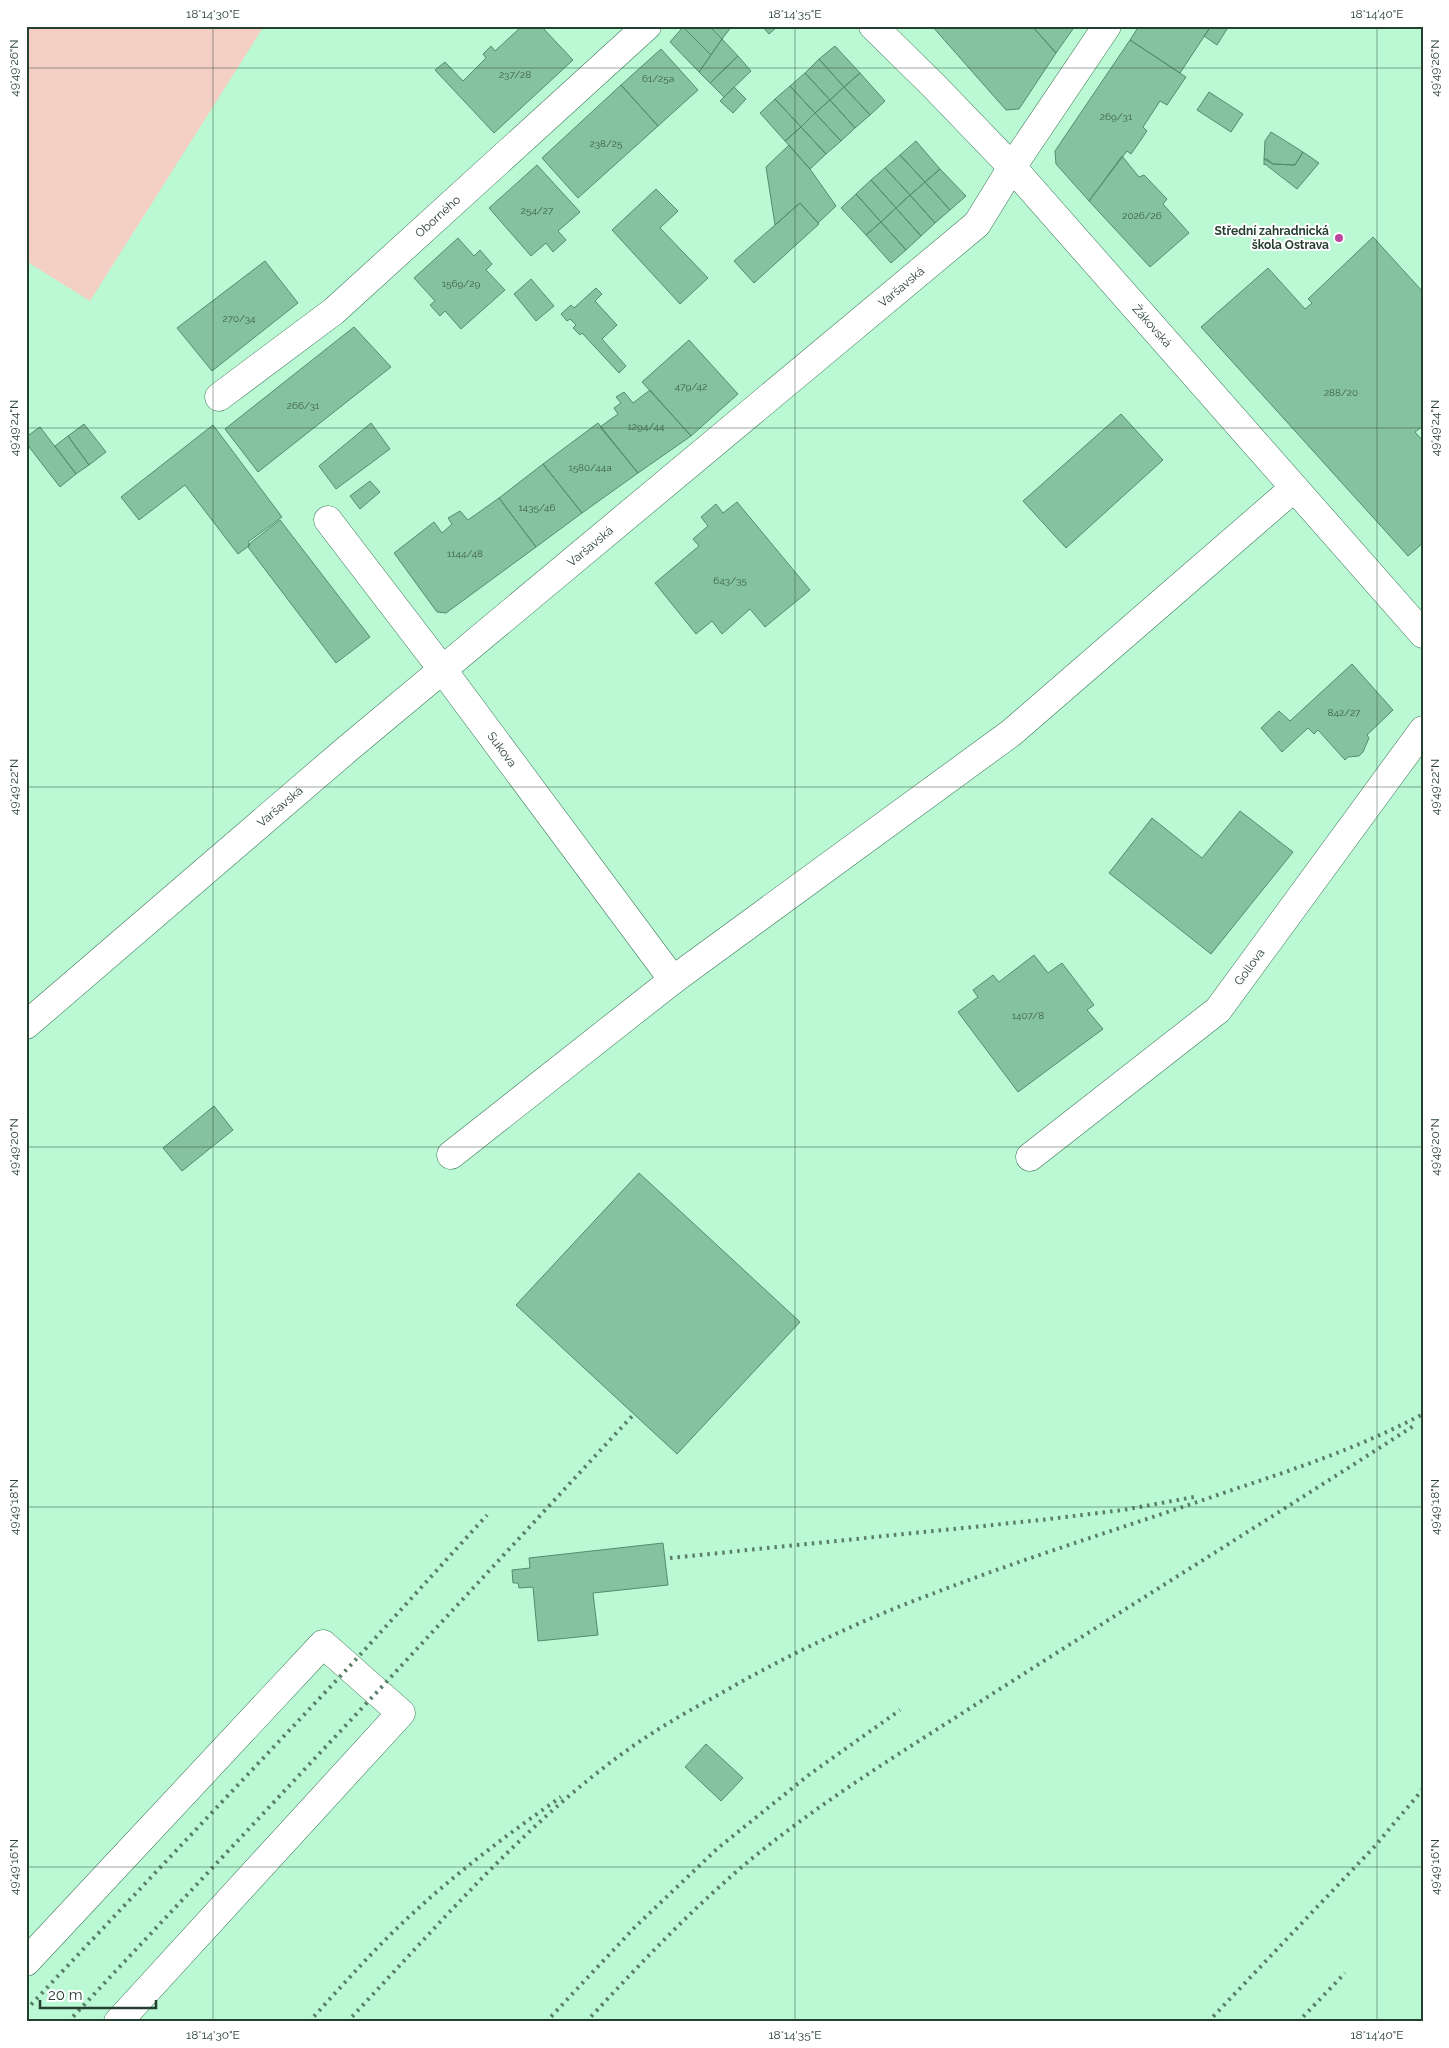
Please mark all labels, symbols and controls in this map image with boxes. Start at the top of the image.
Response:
text: 18°14'30"E [186,7,240,21]
text: 18°14'35"E [768,7,822,21]
text: 18°14'40"E [1350,7,1404,21]
text: 49°49'26"N [7,39,21,97]
text: 49°49'26"N [1428,39,1442,97]
house number: 237/28 [499,69,531,80]
house number: 61/25a [642,73,674,84]
house number: 269/31 [1100,111,1133,122]
house number: 238/25 [590,138,623,149]
street label: Oborného [412,192,463,240]
house number: 254/27 [521,205,554,216]
house number: 2026/26 [1122,210,1162,221]
place label: Střední zahradnická škola Ostrava [1215,224,1329,252]
marker: Střední zahradnická škola Ostrava [1333,232,1345,244]
street label: Varšavská [876,264,927,310]
house number: 1569/29 [442,278,480,289]
street label: Žákovská [1130,302,1174,350]
house number: 270/34 [222,313,256,324]
house number: 479/42 [675,381,707,392]
house number: 288/20 [1324,387,1358,398]
text: 49°49'24"N [7,400,21,456]
house number: 266/31 [287,400,320,411]
text: 49°49'24"N [1428,400,1442,456]
house number: 1294/44 [628,421,665,432]
house number: 1580/44a [568,462,612,473]
house number: 1435/46 [518,502,556,513]
street label: Varšavská [565,523,616,569]
house number: 1144/48 [447,548,483,559]
house number: 643/35 [713,575,747,586]
house number: 842/27 [1328,707,1361,718]
street label: Sukova [484,729,519,770]
text: 49°49'22"N [7,759,21,815]
text: 49°49'22"N [1428,759,1442,815]
street label: Varšavská [255,783,306,830]
street label: Gollova [1231,946,1268,988]
house number: 1407/8 [1012,1010,1044,1021]
text: 49°49'20"N [7,1118,21,1176]
text: 49°49'20"N [1428,1118,1442,1176]
text: 49°49'18"N [7,1479,21,1535]
text: 49°49'18"N [1428,1479,1442,1535]
text: 49°49'16"N [7,1839,21,1895]
text: 49°49'16"N [1428,1839,1442,1895]
scale bar [40,1978,156,2010]
text: 20 m [48,1986,83,2004]
text: 18°14'30"E [186,2028,240,2042]
text: 18°14'35"E [768,2028,822,2042]
text: 18°14'40"E [1350,2028,1404,2042]

